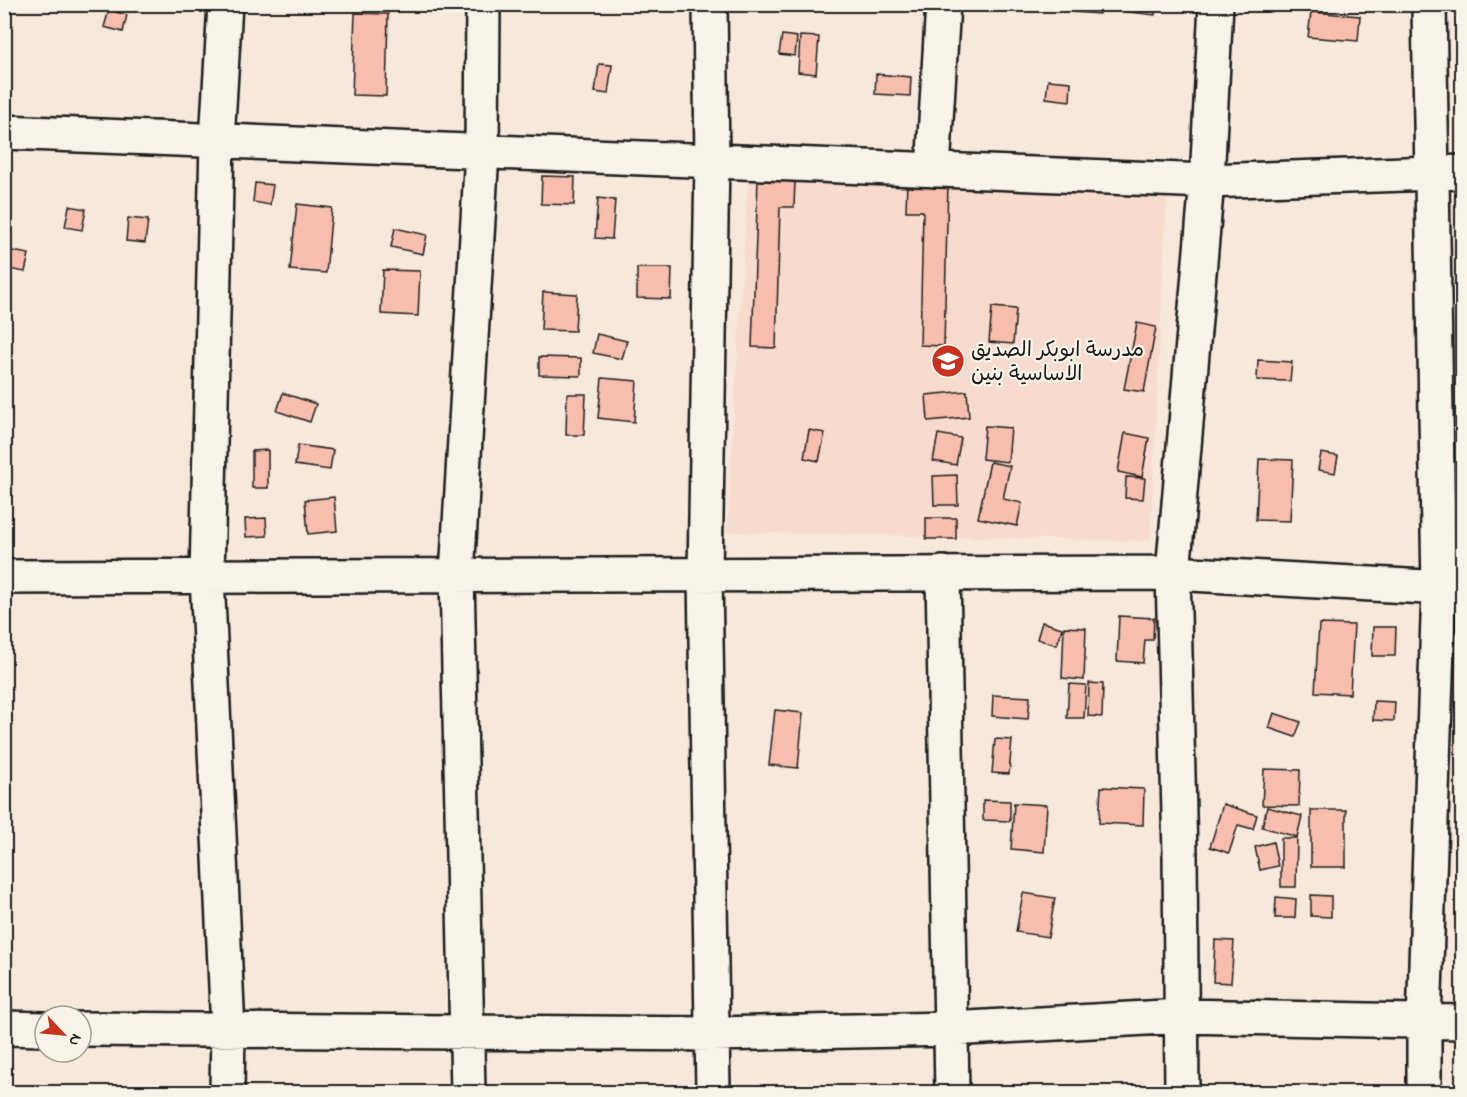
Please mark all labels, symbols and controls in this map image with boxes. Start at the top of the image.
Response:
place label: مدرسة ابوبكر الصديق الاساسية بنين [971,336,1144,390]
school or university icon: مدرسة ابوبكر الصديق الاساسية بنين [930,343,966,379]
north arrow [33,1004,93,1064]
text: N [61,1030,88,1050]

